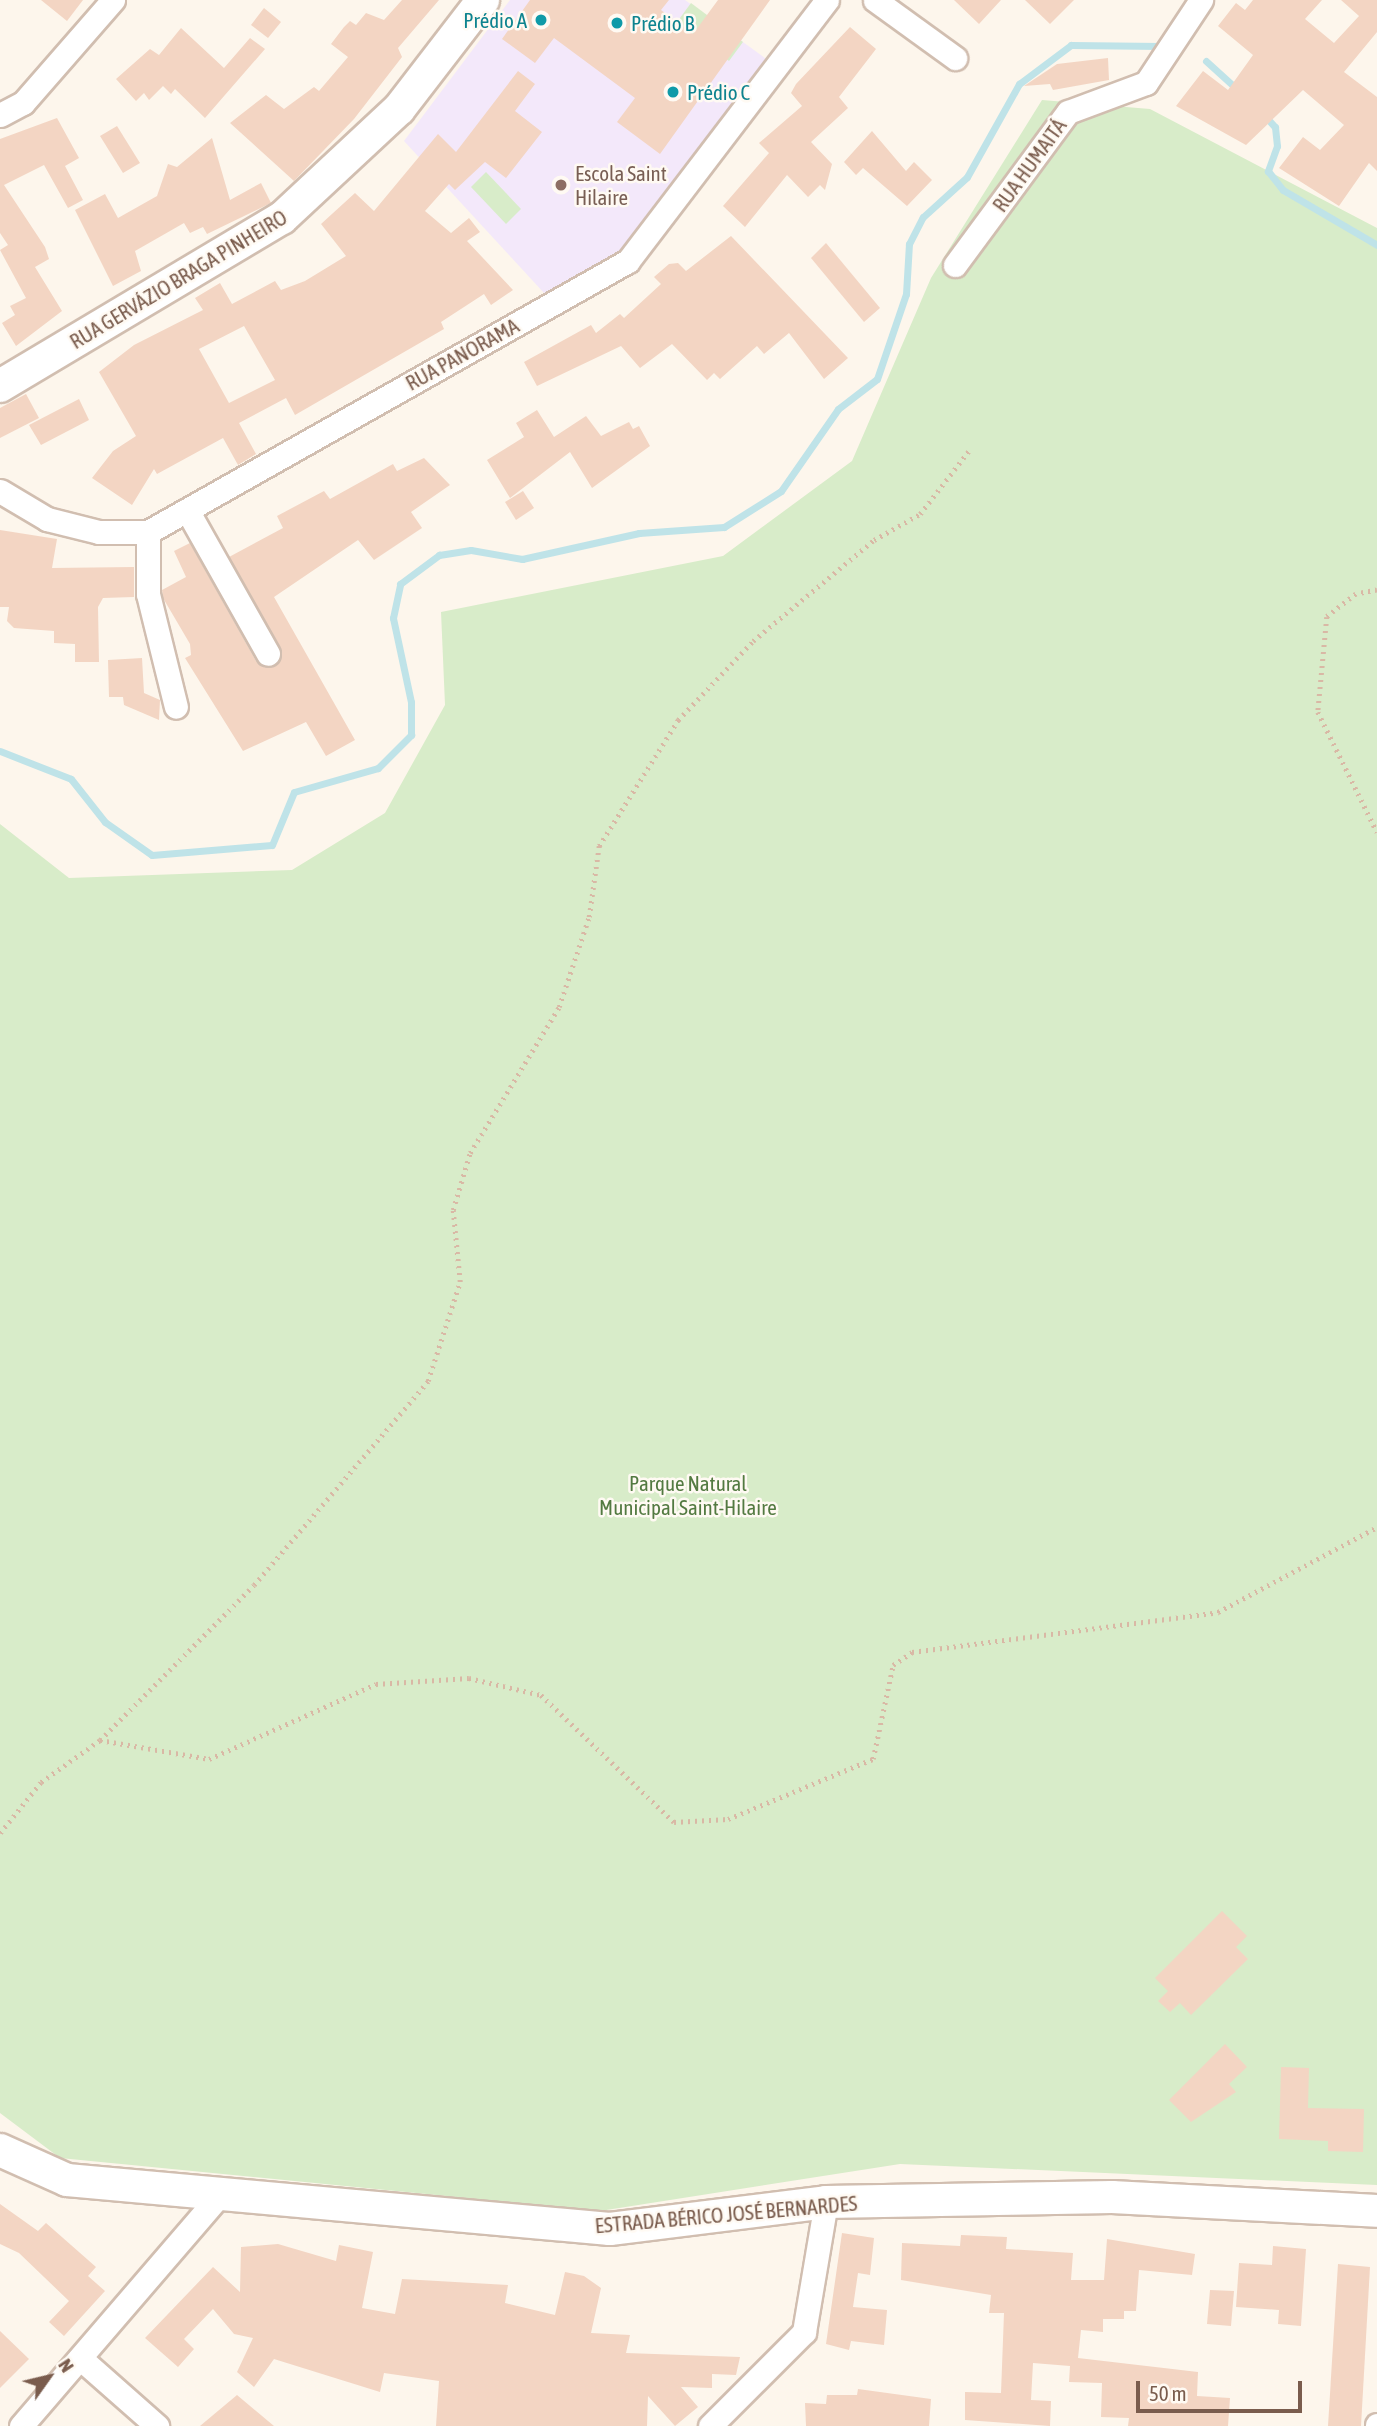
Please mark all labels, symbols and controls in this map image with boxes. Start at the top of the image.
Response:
place label: Prédio A [463,7,527,33]
place label: Prédio B [631,10,694,36]
marker: Prédio A [533,12,549,28]
marker: Prédio B [609,15,625,31]
place label: Prédio C [687,79,750,105]
marker: Prédio C [665,84,681,100]
street label: RUA HUMAITÁ [987,113,1071,217]
place label: Escola Saint Hilaire [575,160,667,210]
marker: Escola Saint Hilaire [553,177,569,193]
street label: RUA GERVÁZIO BRAGA PINHEIRO [65,204,291,354]
street label: RUA PANORAMA [401,313,523,395]
park label: Parque Natural Municipal Saint-Hilaire [599,1470,777,1520]
street label: ESTRADA BÉRICO JOSÉ BERNARDES [594,2190,858,2238]
north arrow [14,2342,84,2412]
text: N [54,2354,79,2376]
scale bar [1139,2366,1305,2410]
text: 50 m [1149,2381,1187,2405]

